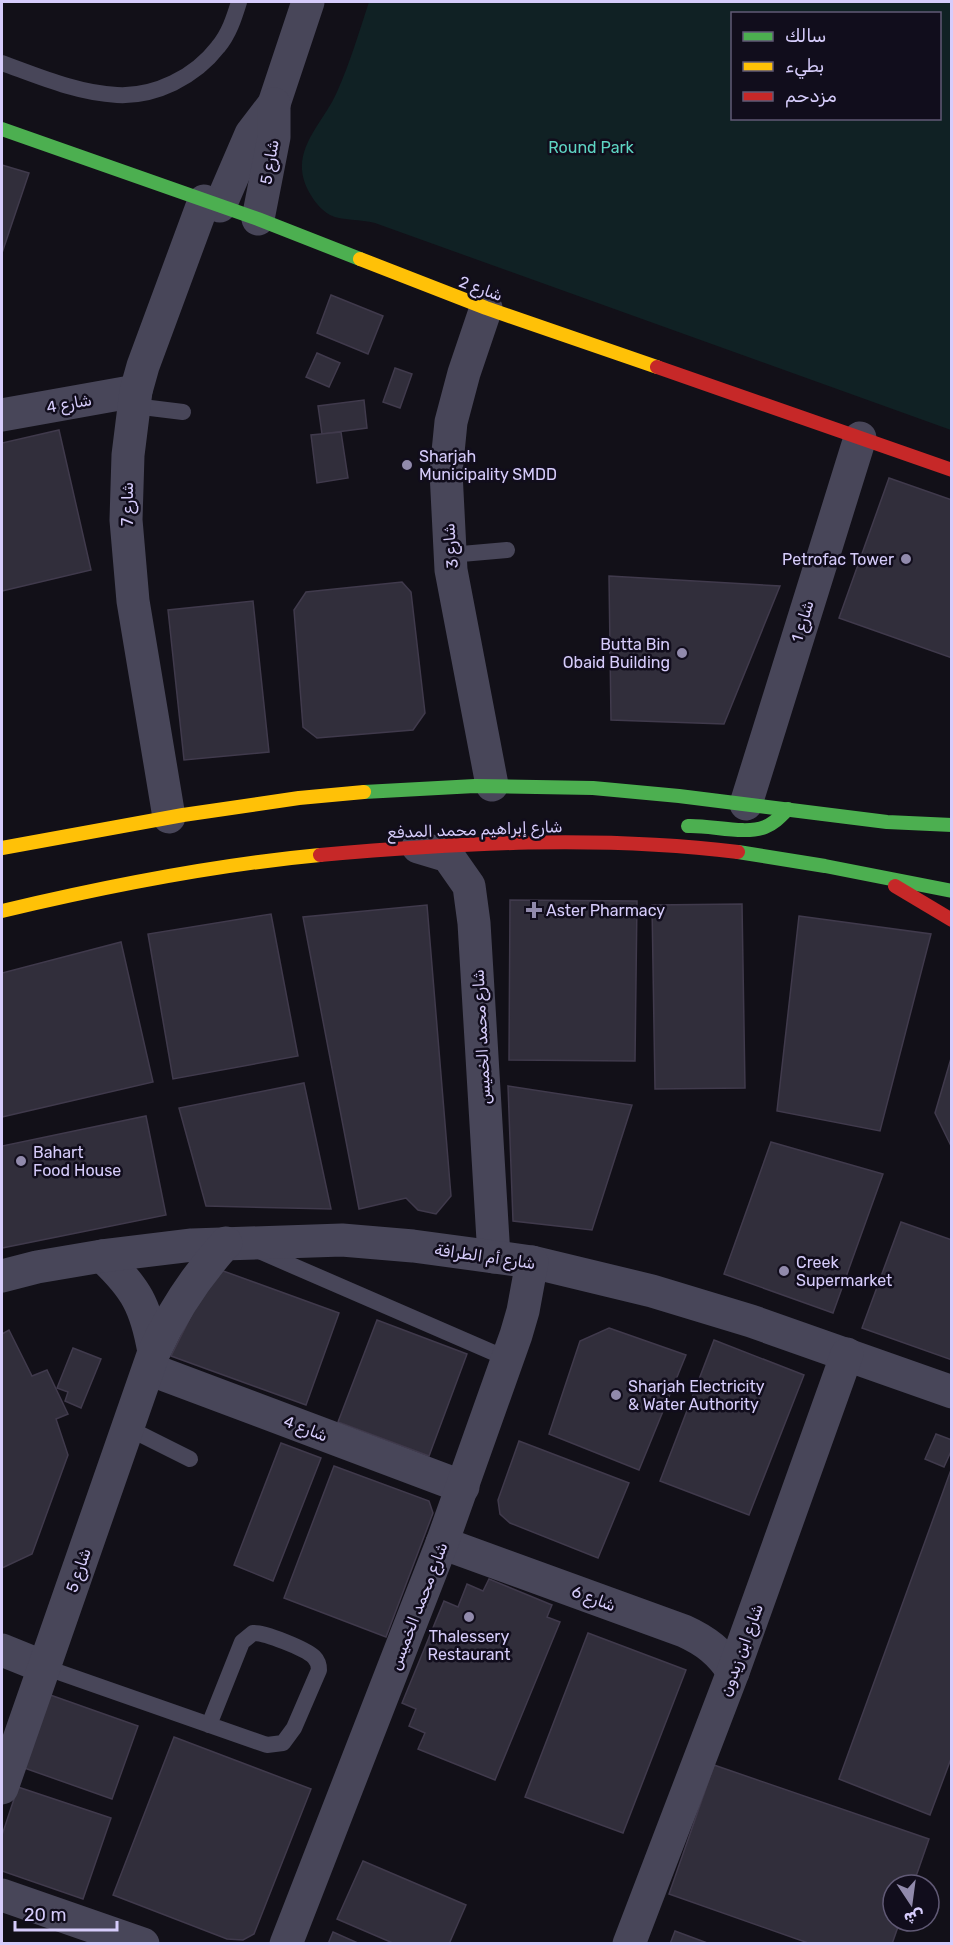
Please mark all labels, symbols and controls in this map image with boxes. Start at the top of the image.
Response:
legend [731,12,941,120]
text: سالك [785,25,826,47]
text: بطيء [785,55,824,79]
text: مزدحم [785,85,837,108]
street label: شارع 5 [256,138,285,186]
park label: Round Park [548,138,635,157]
street label: شارع 2 [456,272,505,307]
street label: شارع 4 [45,390,94,419]
place label: Sharjah Municipality SMDD [419,447,557,484]
marker: Sharjah Municipality SMDD [400,458,414,472]
street label: شارع 7 [118,482,139,526]
street label: شارع 3 [439,522,464,569]
place label: Petrofac Tower [782,550,894,569]
marker: Petrofac Tower [899,552,913,566]
street label: شارع 1 [787,598,820,645]
place label: Butta Bin Obaid Building [563,635,670,672]
marker: Butta Bin Obaid Building [675,646,689,660]
street label: شارع إبراهيم محمد المدفع [387,817,563,844]
place label: Aster Pharmacy [546,901,665,920]
marker: Aster Pharmacy [527,903,541,917]
street label: شارع محمد الخميس [468,969,497,1105]
place label: Bahart Food House [33,1143,121,1180]
marker: Bahart Food House [14,1154,28,1168]
street label: شارع أم الطرافة [433,1240,537,1275]
place label: Creek Supermarket [796,1253,892,1290]
marker: Creek Supermarket [777,1264,791,1278]
place label: Sharjah Electricity & Water Authority [628,1377,765,1414]
marker: Sharjah Electricity & Water Authority [609,1388,623,1402]
street label: شارع 4 [280,1411,331,1447]
street label: شارع محمد الخميس [385,1540,453,1674]
street label: شارع 5 [62,1546,97,1595]
street label: شارع 6 [569,1582,618,1617]
street label: شارع ابن زيدون [716,1601,769,1700]
marker: Thalessery Restaurant [462,1610,476,1624]
place label: Thalessery Restaurant [428,1627,510,1664]
north arrow [881,1873,941,1933]
scale bar [15,1894,117,1932]
text: 20 m [24,1904,66,1926]
text: ش [902,1906,926,1929]

